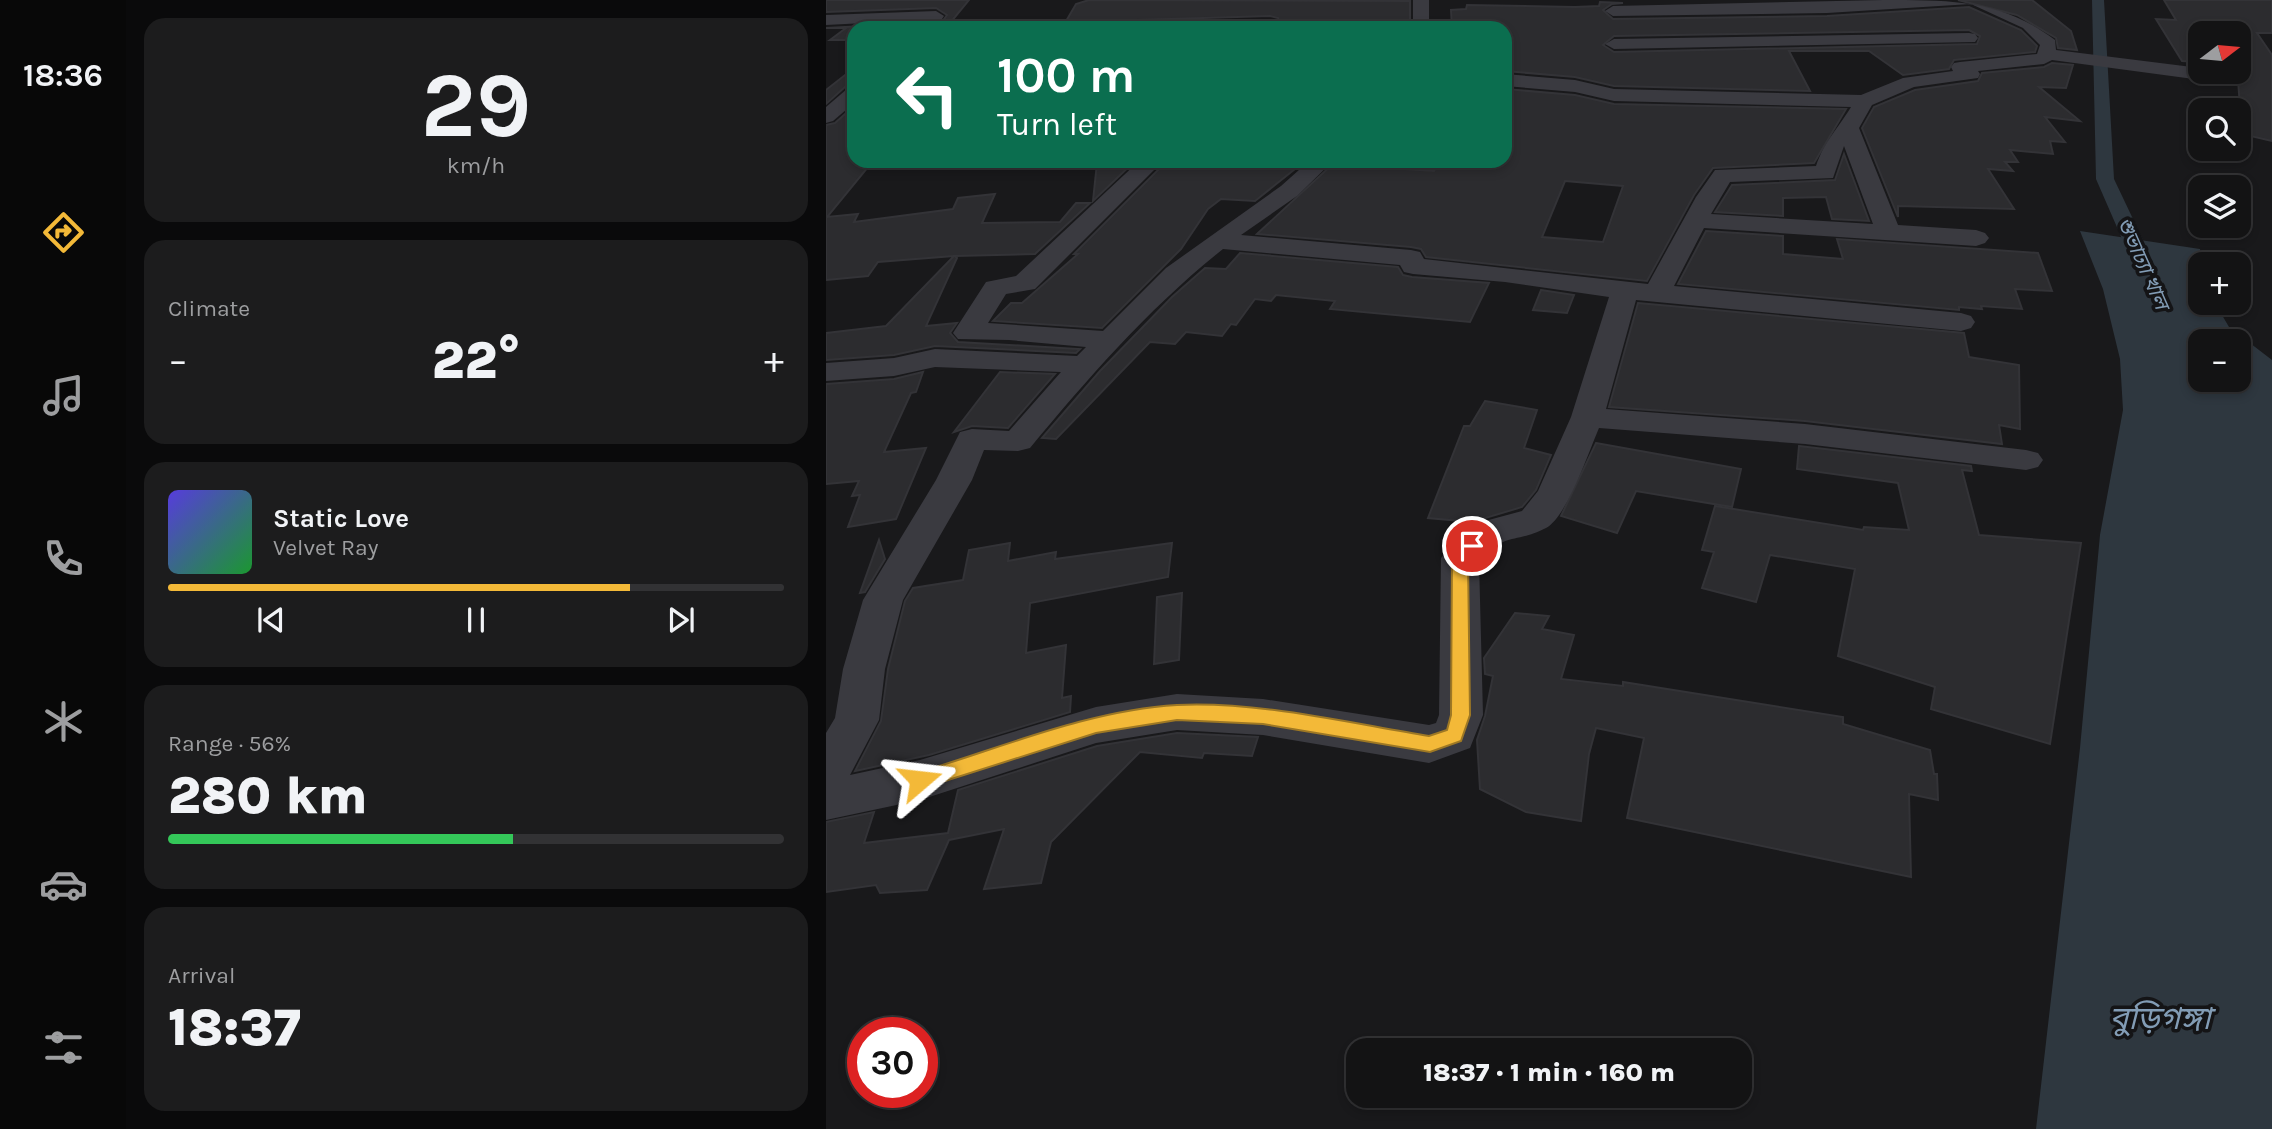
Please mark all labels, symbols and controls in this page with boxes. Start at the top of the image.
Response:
north arrow [2188,21,2250,84]
map controls [2188,21,2251,392]
text: 100 m [997,47,1135,104]
icon: left [882,49,973,140]
text: 29 [421,53,531,159]
text: 18:36 [23,57,103,94]
button: search [2188,98,2251,161]
text: Turn left [997,106,1117,143]
text: km/h [447,152,505,179]
button: layers [2188,175,2251,238]
icon: directions [39,208,88,257]
water label: শুভাঢ্যা খাল [2112,213,2175,316]
button: + [2188,252,2251,315]
text: Climate [168,295,250,322]
button: − [2188,329,2251,392]
text: 22° [432,330,520,391]
text: − [168,338,188,383]
text: + [764,338,784,383]
icon: music [39,371,88,420]
text: Static Love [273,503,409,534]
pin [1442,516,1502,576]
icon: arrive [1453,527,1491,565]
icon: phone [39,534,88,583]
text: Velvet Ray [273,534,378,561]
icon: previous [252,601,290,639]
icon: pause [457,601,495,639]
icon: next [662,601,700,639]
icon: climate [39,697,88,746]
text: Range · 56% [168,730,291,757]
position arrow [883,743,957,817]
text: 280 km [168,765,368,826]
icon: car [39,860,88,909]
text: Arrival [168,962,235,989]
text: 18:37 [168,997,301,1058]
water label: বুড়িগঙ্গা [2109,1000,2216,1037]
speed limit sign: 30 [847,1017,938,1108]
icon: filters [39,1023,88,1072]
text: 18:37 · 1 min · 160 m [1423,1057,1675,1088]

